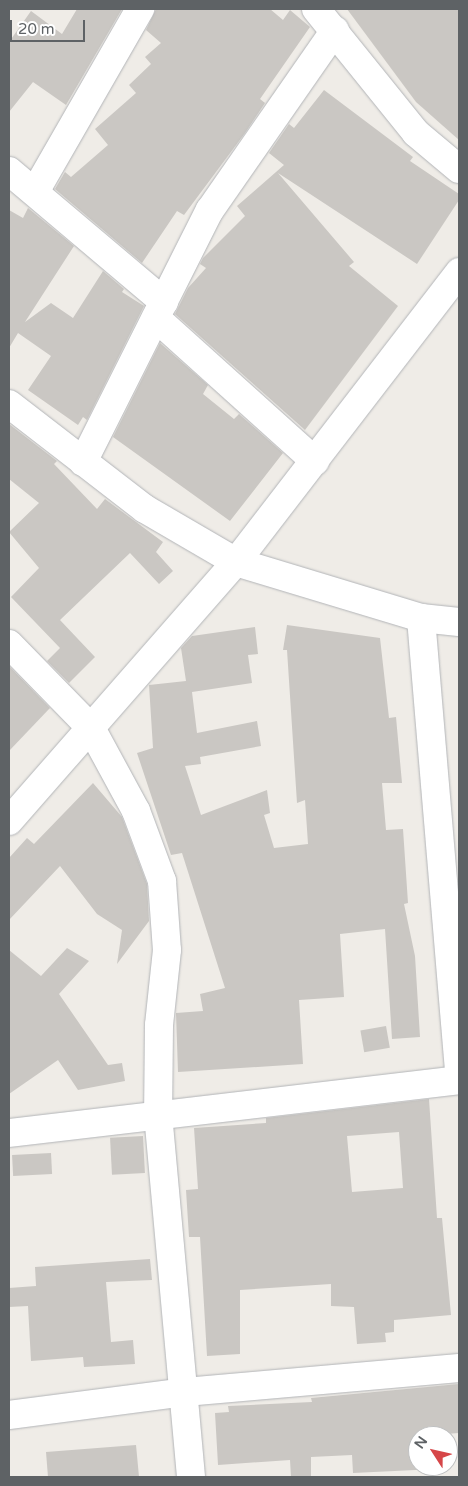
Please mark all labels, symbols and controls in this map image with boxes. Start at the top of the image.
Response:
scale bar [12,10,88,42]
text: 20 m [18,20,55,38]
north arrow [408,1426,458,1476]
text: N [411,1433,431,1452]

